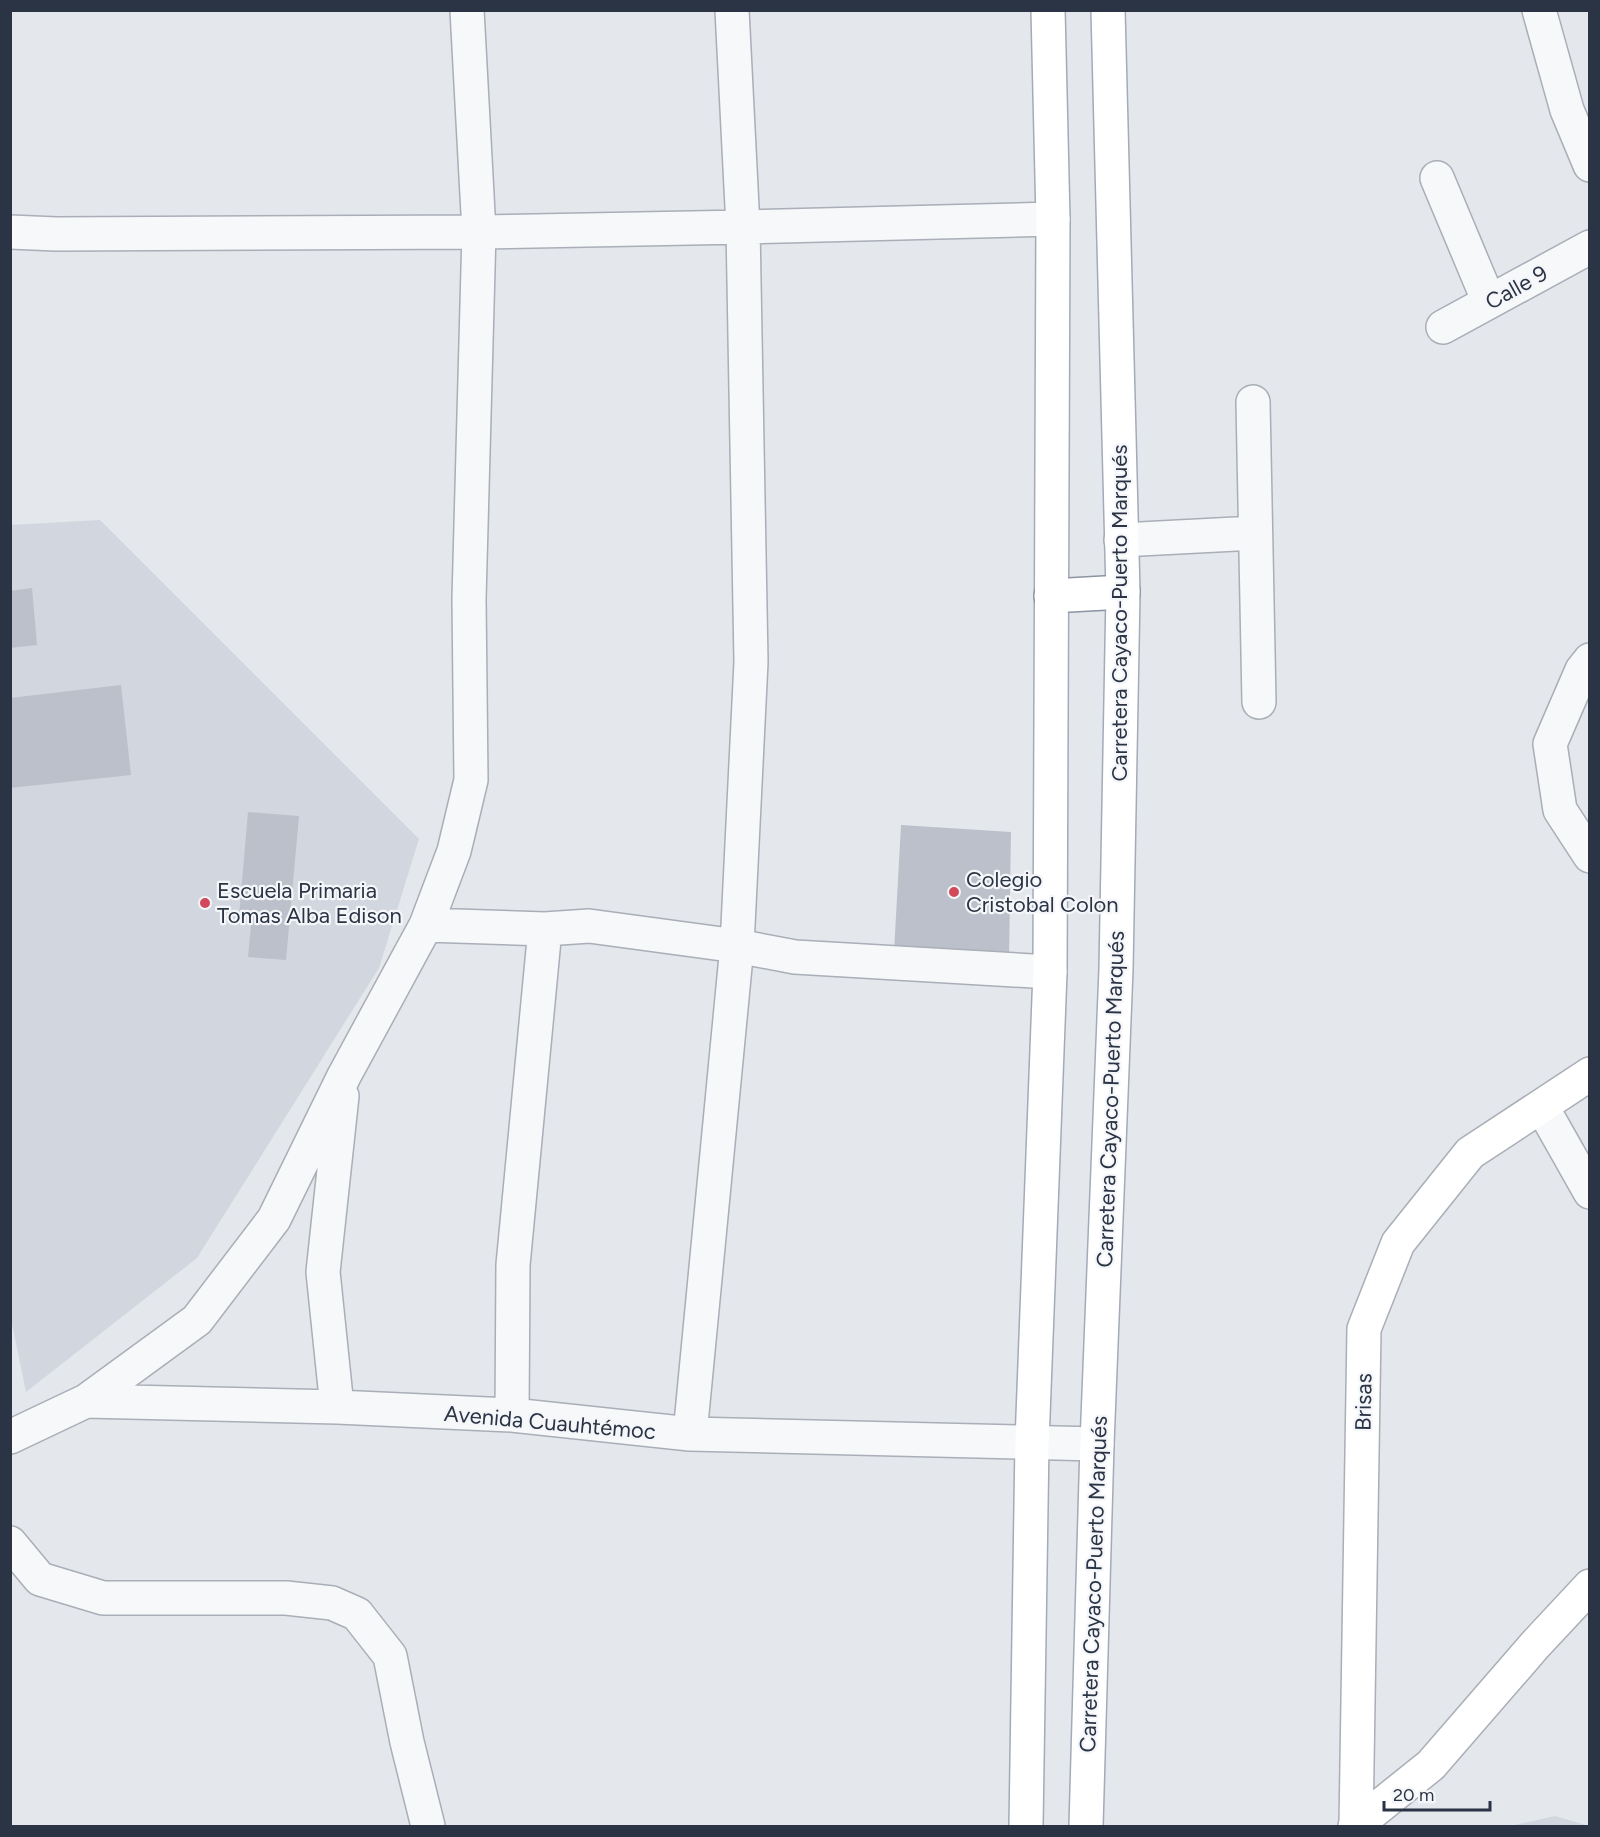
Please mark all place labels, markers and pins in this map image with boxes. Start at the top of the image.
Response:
place label: Colegio Cristobal Colon [966,866,1119,918]
place label: Escuela Primaria Tomas Alba Edison [217,877,402,929]
marker: Colegio Cristobal Colon [947,885,961,899]
marker: Escuela Primaria Tomas Alba Edison [198,896,212,910]

